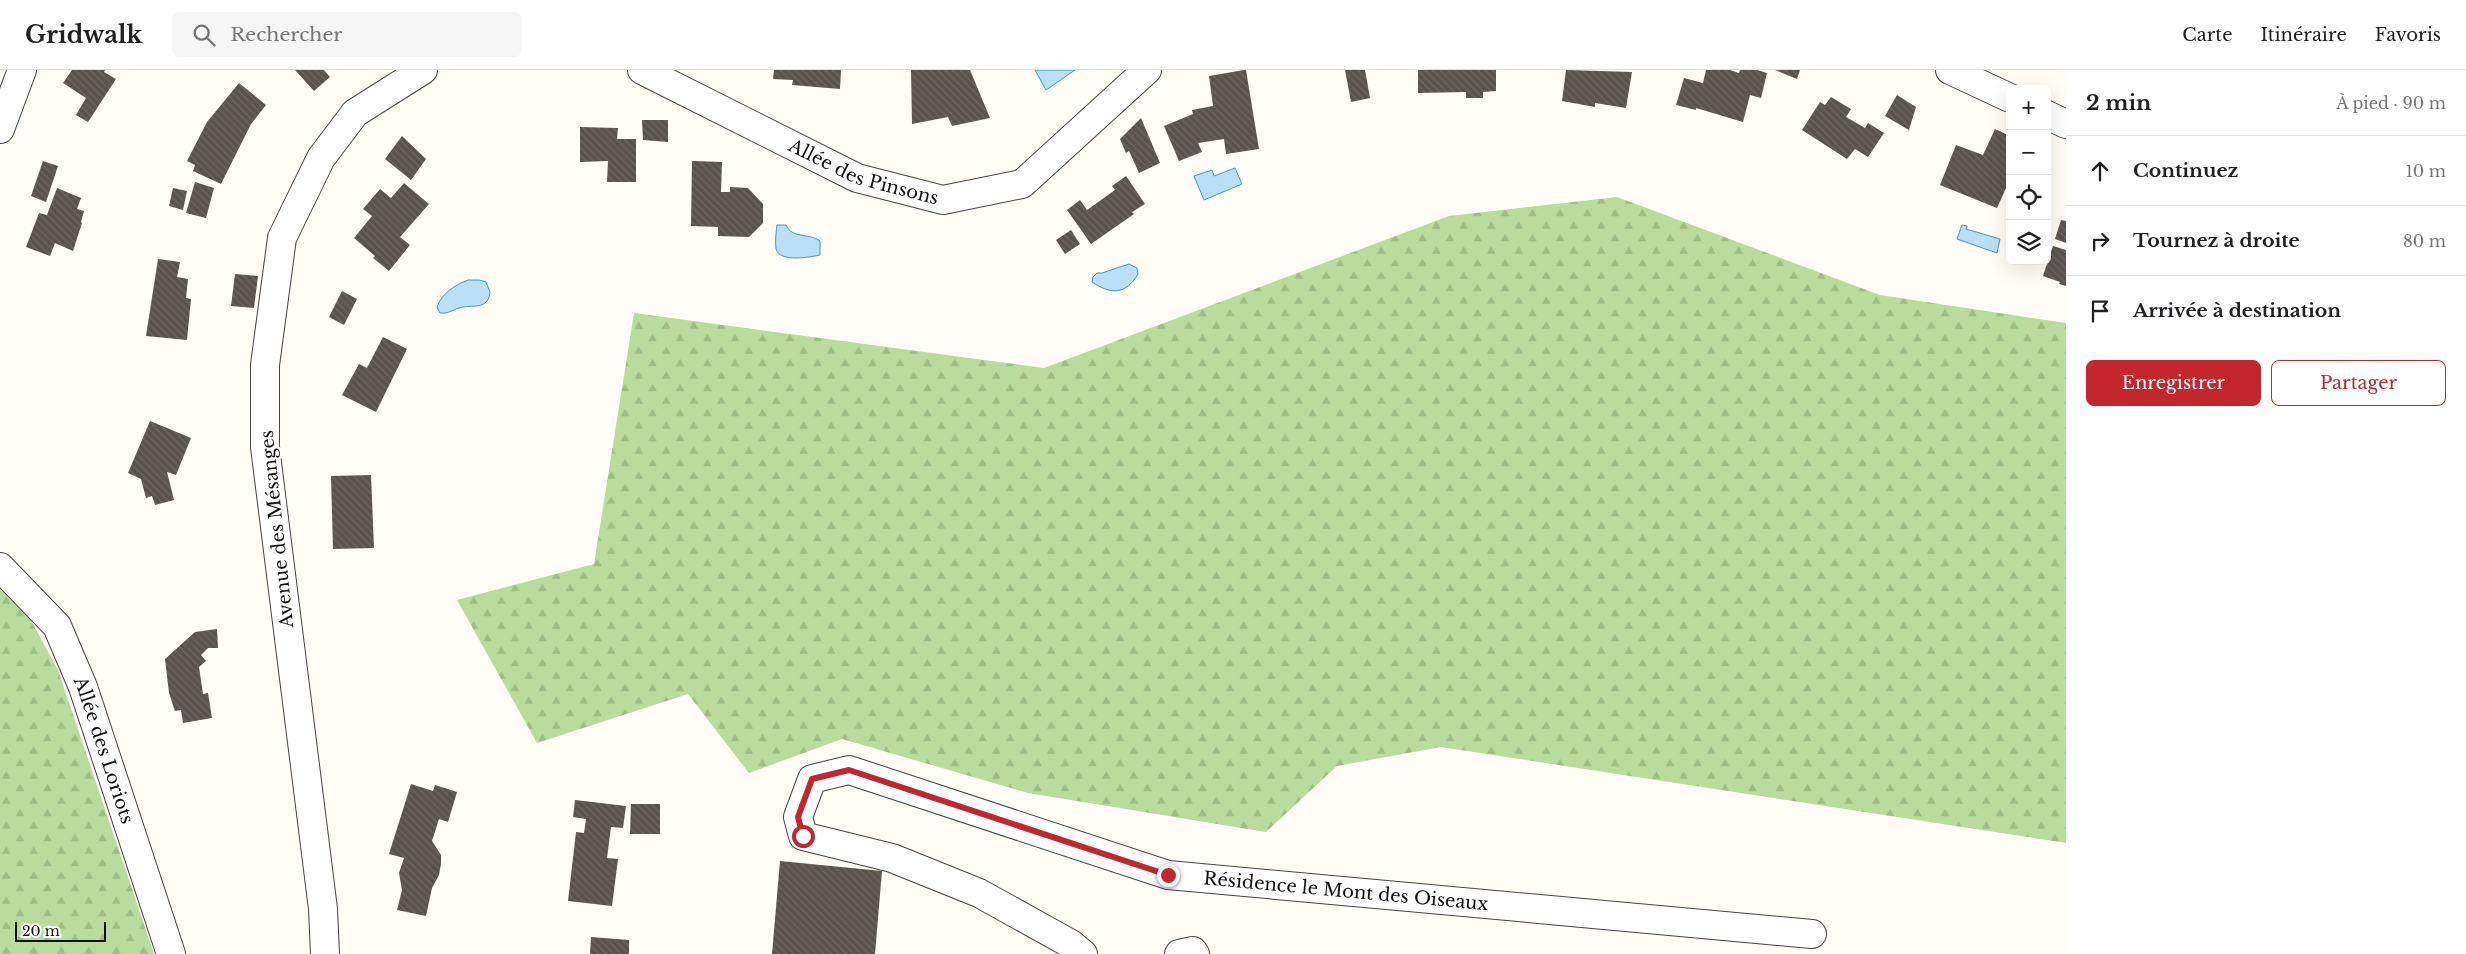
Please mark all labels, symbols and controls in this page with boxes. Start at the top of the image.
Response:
search box [172,12,522,57]
text: Gridwalk [25,20,142,49]
icon: search [190,21,218,49]
text: Rechercher [230,23,342,46]
text: Carte [2182,24,2232,46]
text: Itinéraire [2260,24,2347,46]
text: Favoris [2375,24,2441,46]
map controls [2006,85,2051,265]
button: + [2006,85,2051,130]
text: 2 min [2086,90,2151,116]
text: À pied · 90 m [2336,93,2446,113]
button: − [2006,130,2051,175]
street label: Allée des Pinsons [784,134,941,209]
icon: ahead [2086,157,2114,185]
text: Continuez [2133,159,2238,182]
text: 10 m [2406,161,2446,181]
button: locate [2006,175,2051,220]
button: layers [2006,220,2051,265]
icon: right [2086,227,2114,255]
text: Tournez à droite [2133,229,2300,252]
text: 80 m [2403,231,2446,251]
icon: arrive [2086,297,2114,325]
text: Arrivée à destination [2133,299,2341,322]
button: Enregistrer [2086,360,2261,406]
button: Partager [2271,360,2446,406]
street label: Avenue des Mésanges [256,429,298,630]
street label: Allée des Loriots [68,672,138,827]
route start [792,825,815,848]
route end [1157,864,1180,887]
street label: Résidence le Mont des Oiseaux [1203,867,1489,915]
scale bar [15,919,106,942]
text: 20 m [22,922,60,940]

